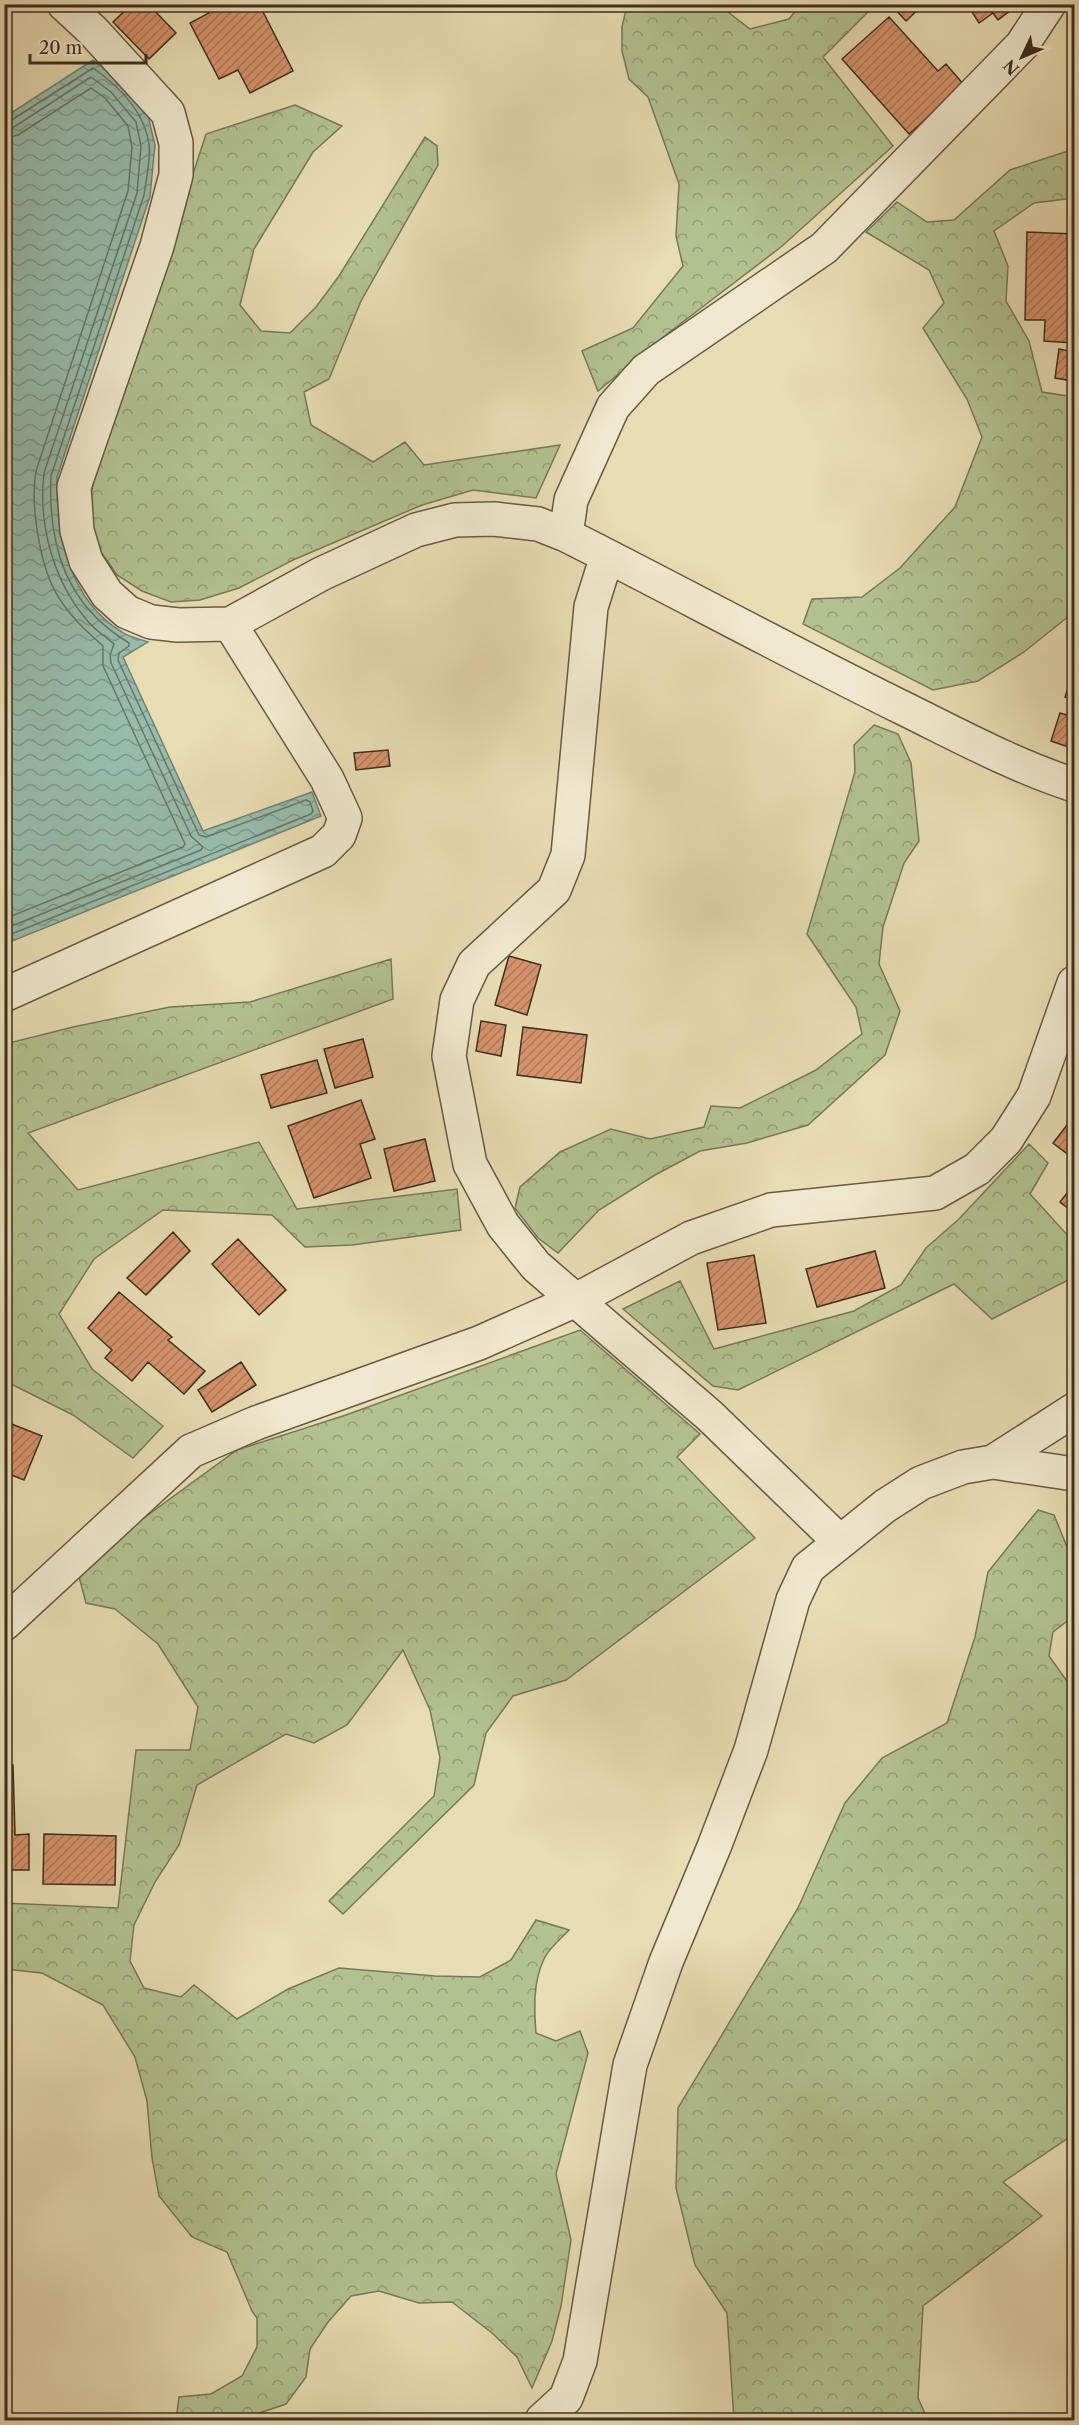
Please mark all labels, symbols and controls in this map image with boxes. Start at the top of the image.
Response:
scale bar [30,27,146,65]
north arrow [992,27,1052,87]
text: 20 m [39,37,83,59]
text: N [999,55,1023,79]

